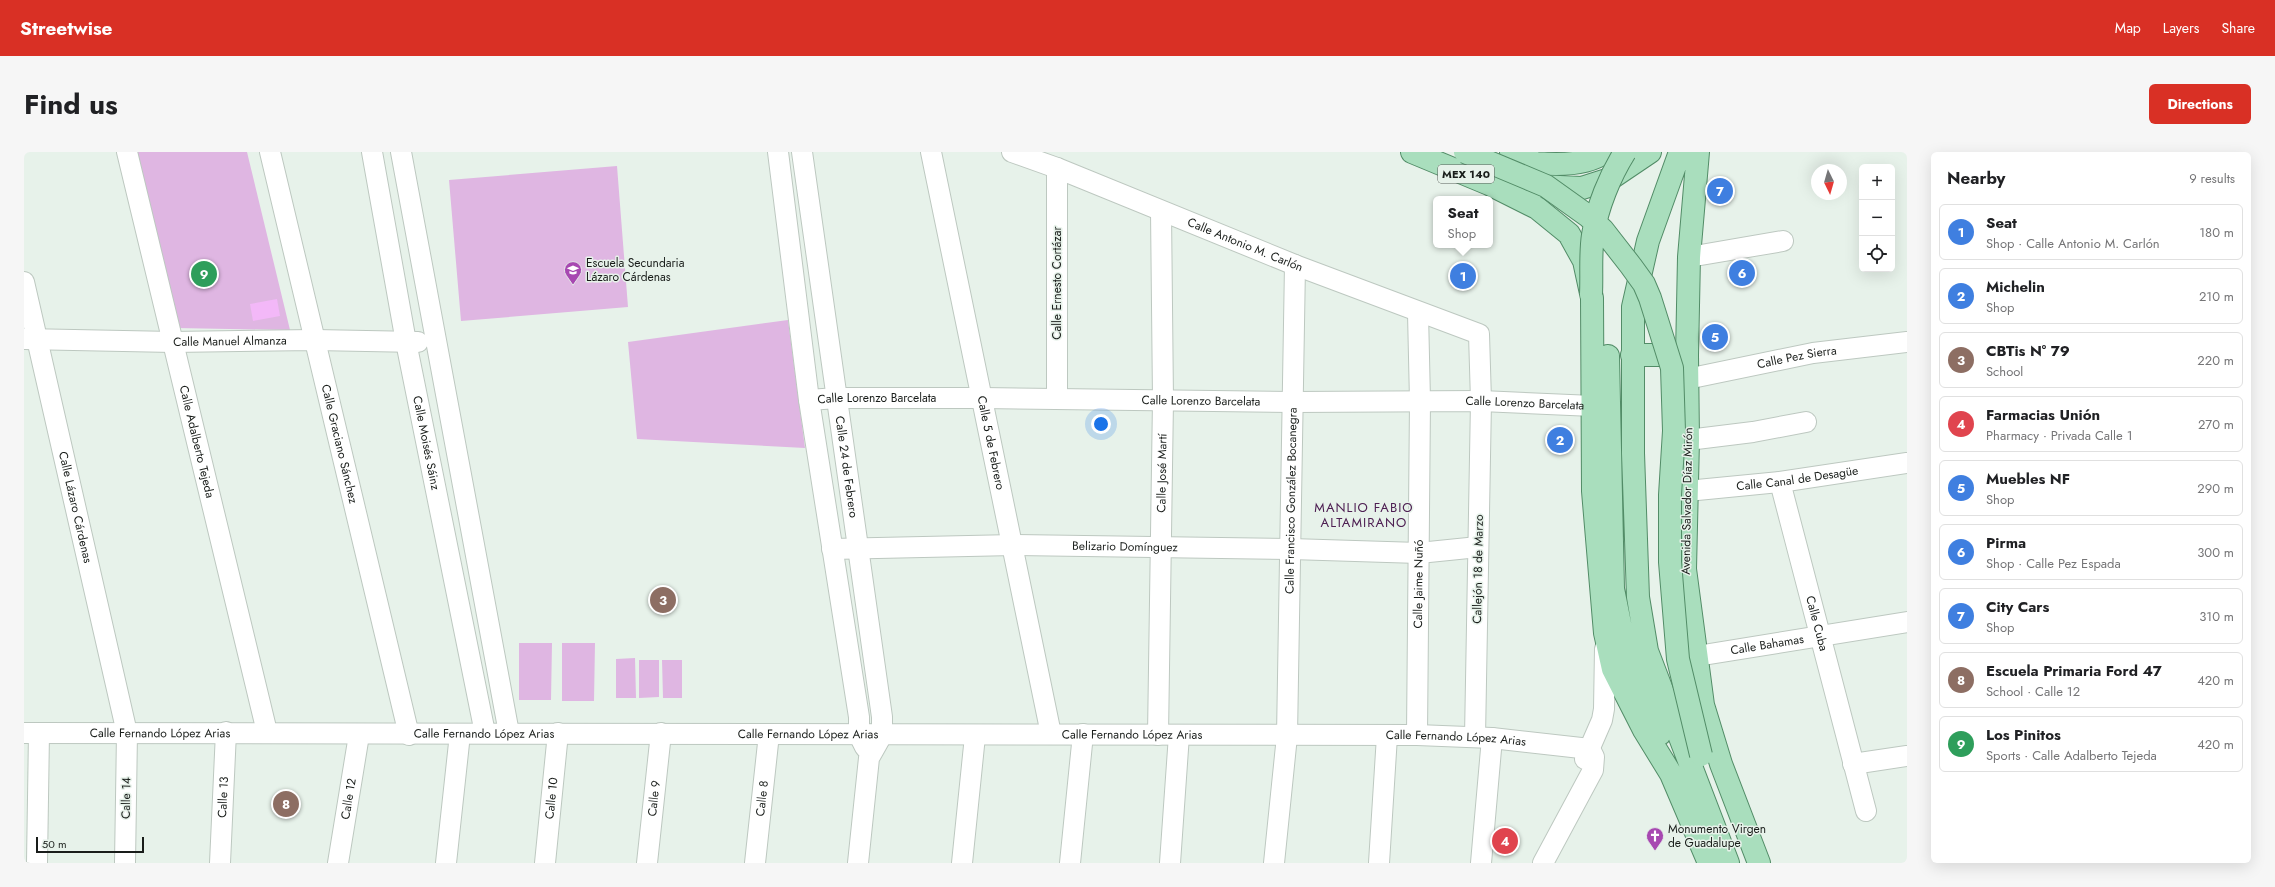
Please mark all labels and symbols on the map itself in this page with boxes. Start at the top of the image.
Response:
north arrow [1811,164,1847,200]
road number: MEX 140 [1438,165,1494,183]
pin: 7 [1707,176,1733,206]
street label: Calle Antonio M. Carlón [1185,213,1306,276]
street label: Calle Ernesto Cortázar [1048,225,1066,340]
place label: Escuela Secundaria Lázaro Cárdenas [586,254,685,286]
pin: 6 [1729,258,1755,288]
pin: 9 [191,259,217,289]
school or university icon: Escuela Secundaria Lázaro Cárdenas [563,260,583,285]
pin: 1 [1450,261,1476,291]
pin: 5 [1702,322,1728,352]
street label: Calle Manuel Almanza [173,331,287,351]
street label: Calle Pez Sierra [1755,341,1838,373]
street label: Calle Graciano Sánchez [317,382,363,506]
street label: Calle Adalberto Tejeda [175,384,219,500]
street label: Calle Lorenzo Barcelata [817,389,937,408]
street label: Calle Lorenzo Barcelata [1141,391,1261,411]
street label: Calle Lorenzo Barcelata [1465,392,1585,415]
street label: Calle Moisés Sáinz [408,394,445,492]
street label: Calle 5 de Febrero [973,394,1010,492]
street label: Calle Francisco González Bocanegra [1280,407,1302,594]
your location [1091,414,1111,434]
street label: Calle 24 de Febrero [830,415,863,519]
pin: 2 [1547,425,1573,455]
street label: Avenida Salvador Díaz Mirón [1677,427,1697,575]
street label: Calle José Martí [1152,432,1172,513]
street label: Calle Lázaro Cárdenas [54,450,97,565]
street label: Calle Canal de Desagüe [1736,461,1859,495]
district label: MANLIO FABIO ALTAMIRANO [1314,498,1414,532]
street label: Callejón 18 de Marzo [1468,514,1488,624]
street label: Belizario Domínguez [1072,537,1178,556]
street label: Calle Jaime Nuñó [1409,539,1428,628]
pin: 3 [650,585,676,615]
street label: Calle Cuba [1801,594,1833,653]
street label: Calle Bahamas [1729,630,1805,659]
street label: Calle Fernando López Arias [90,724,230,742]
street label: Calle Fernando López Arias [414,725,554,743]
street label: Calle Fernando López Arias [738,725,878,743]
street label: Calle Fernando López Arias [1062,725,1202,744]
street label: Calle Fernando López Arias [1386,726,1527,751]
street label: Calle 13 [213,776,233,818]
street label: Calle 14 [117,777,135,819]
street label: Calle 12 [336,777,361,821]
street label: Calle 10 [540,777,563,820]
street label: Calle 9 [643,779,665,817]
street label: Calle 8 [751,780,773,817]
pin: 8 [273,789,299,819]
place label: Monumento Virgen de Guadalupe [1668,820,1766,852]
pin: 4 [1492,826,1518,856]
church icon: Monumento Virgen de Guadalupe [1645,826,1665,851]
scale bar [36,835,144,854]

